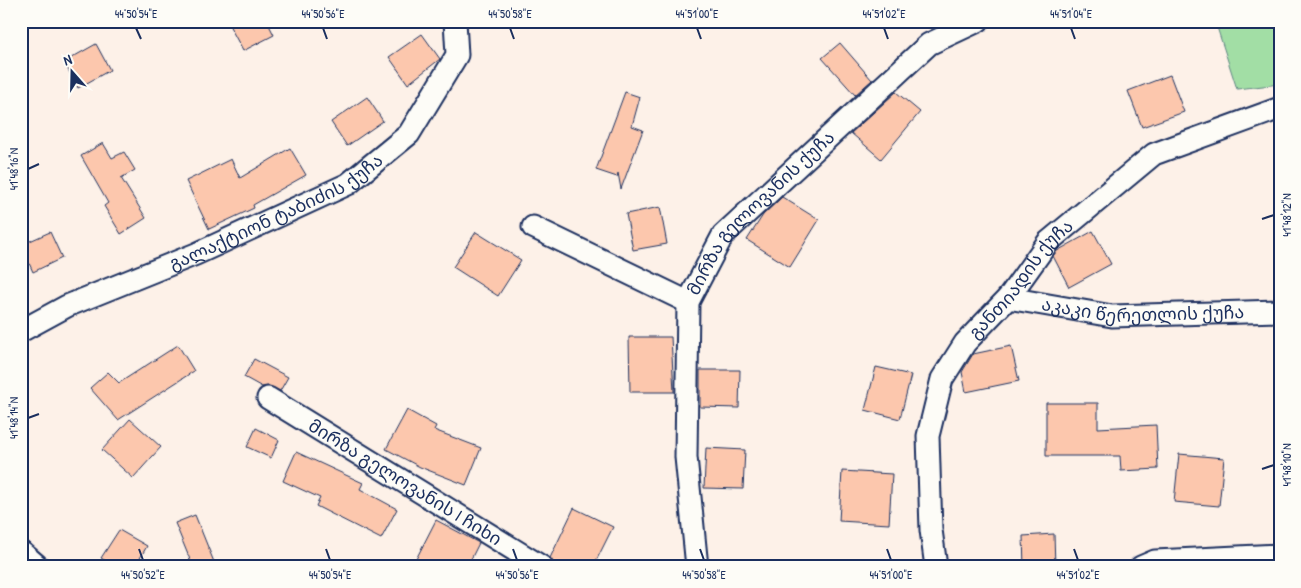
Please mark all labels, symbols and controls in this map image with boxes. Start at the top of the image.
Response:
text: 44°50'54"E [115,5,158,22]
text: 44°50'56"E [301,5,345,22]
text: 44°50'58"E [488,5,532,22]
text: 44°51'00"E [676,5,719,22]
text: 44°51'02"E [862,5,906,22]
text: 44°51'04"E [1050,5,1093,22]
north arrow [48,48,98,98]
text: N [61,49,75,70]
street label: მირზა გელოვანის ქუჩა [681,125,840,299]
street label: გალაქტიონ ტაბიძის ქუჩა [165,147,388,276]
text: 41°48'16"N [5,148,22,190]
text: 41°48'12"N [1278,193,1295,237]
street label: განთიადის ქუჩა [962,213,1078,344]
street label: აკაკი წერეთლის ქუჩა [1040,291,1245,329]
text: 41°48'14"N [5,397,22,439]
street label: მირზა გელოვანის I ჩიხი [304,413,507,551]
text: 41°48'10"N [1278,443,1295,487]
text: 44°50'52"E [121,566,166,583]
text: 44°50'54"E [309,566,352,583]
text: 44°50'56"E [495,566,539,583]
text: 44°50'58"E [682,566,726,583]
text: 44°51'00"E [870,566,913,583]
text: 44°51'02"E [1056,566,1100,583]

